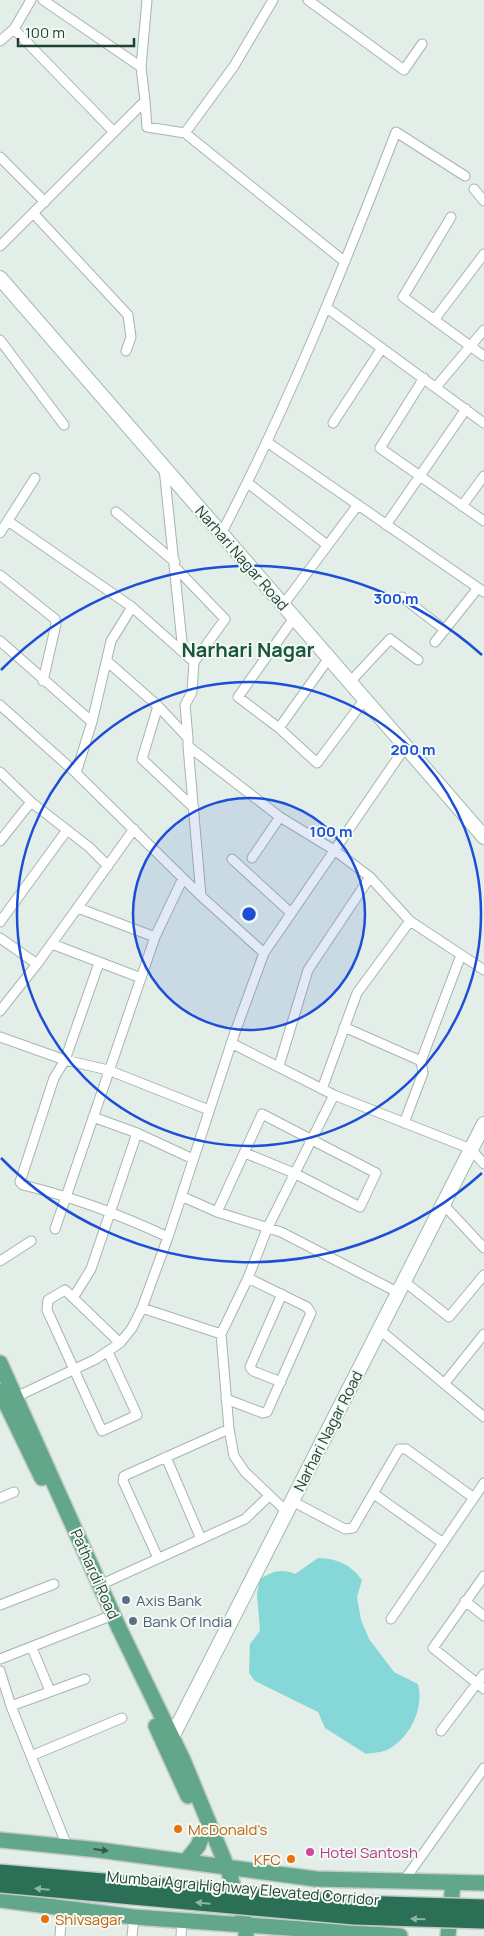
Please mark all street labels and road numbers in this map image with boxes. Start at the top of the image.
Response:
street label: Narhari Nagar Road [190,501,294,615]
street label: Narhari Nagar Road [288,1367,368,1495]
street label: Pathardi Road [66,1526,124,1622]
street label: Mumbai Agra Highway Elevated Corridor [106,1866,381,1910]

